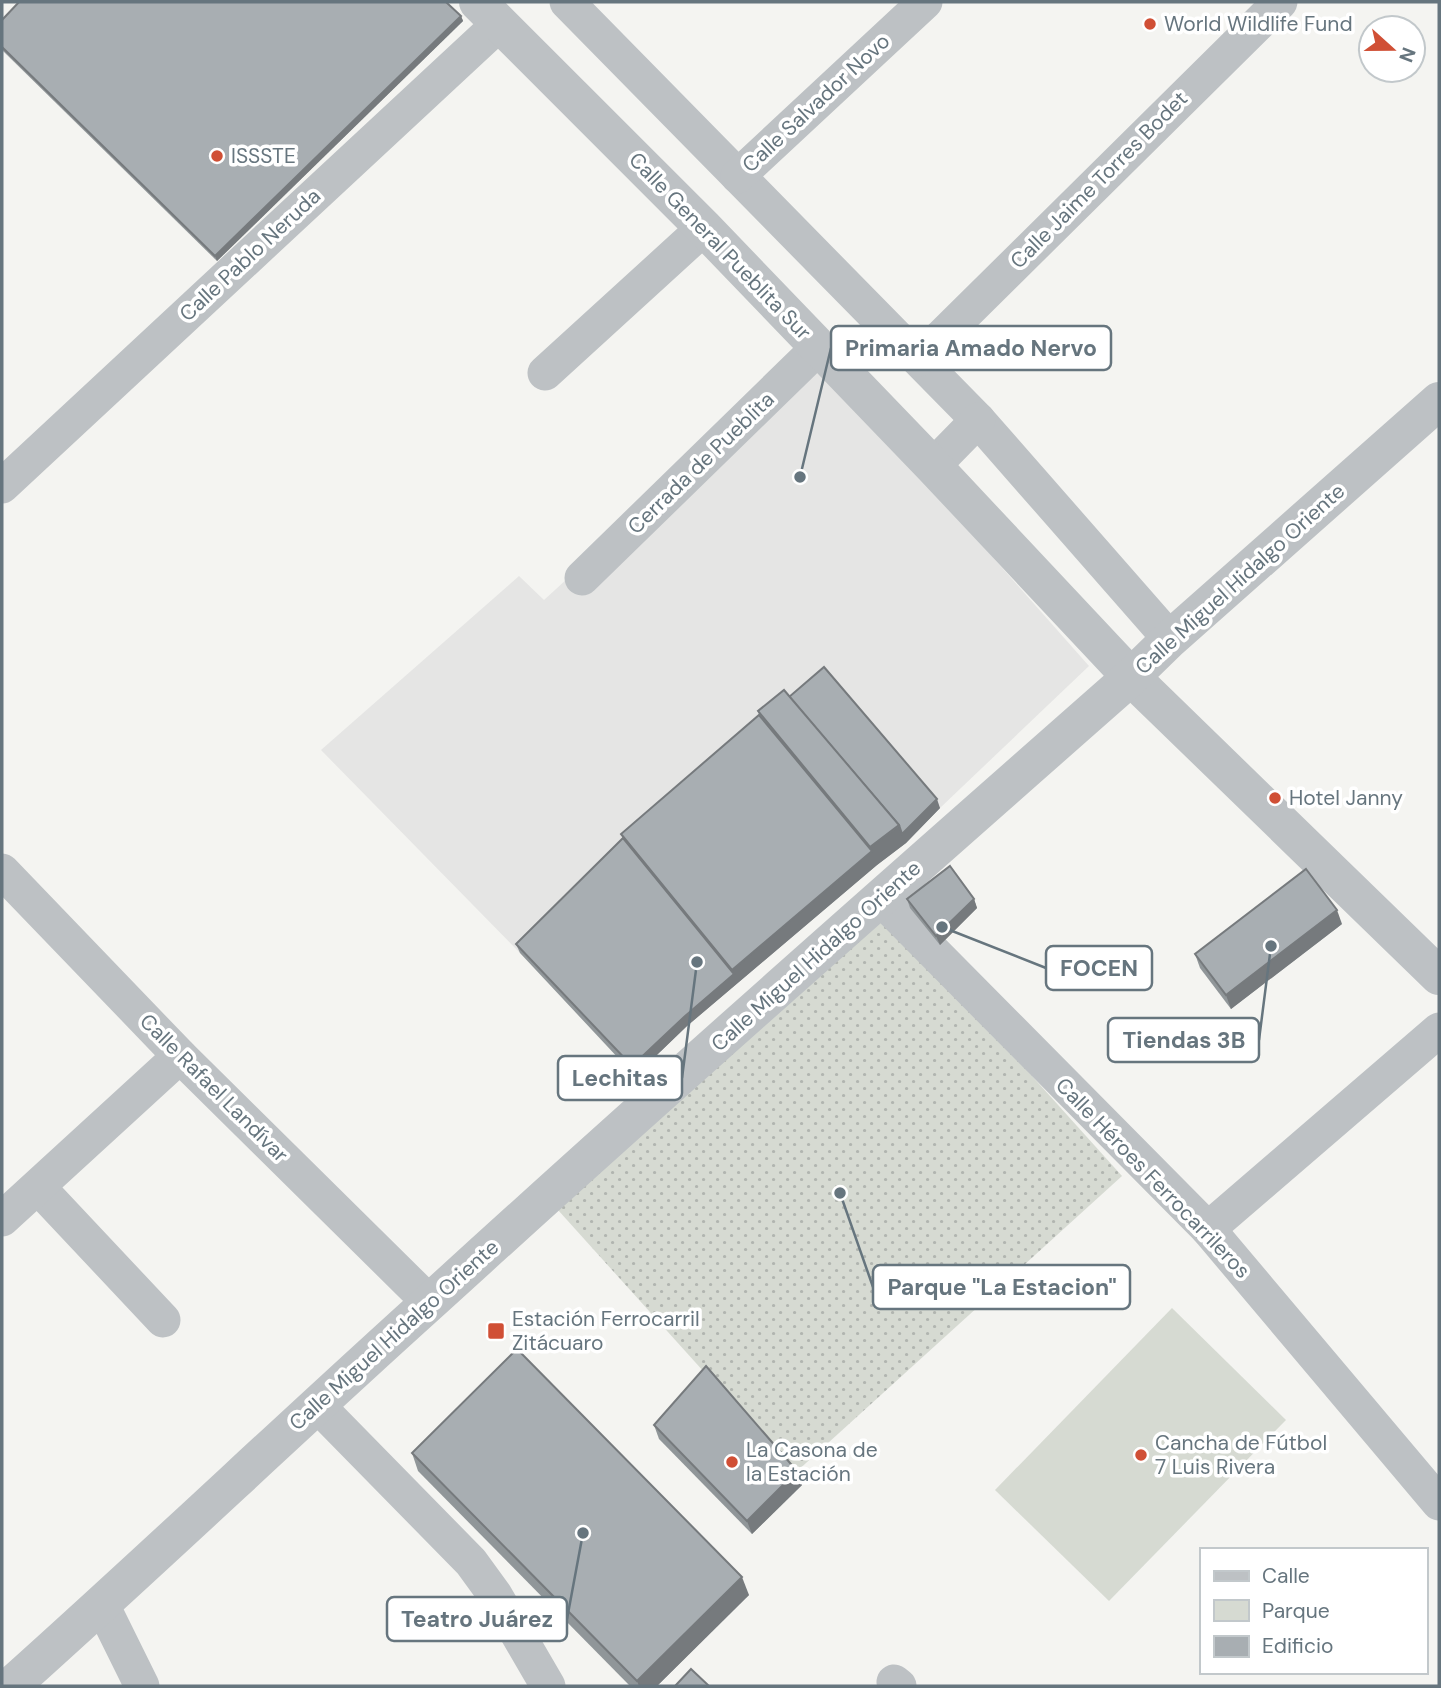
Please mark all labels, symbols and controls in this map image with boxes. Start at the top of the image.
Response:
place label: World Wildlife Fund [1164,10,1353,38]
north arrow [1357,14,1427,84]
marker: World Wildlife Fund [1142,16,1158,32]
street label: Calle Salvador Novo [736,27,896,179]
text: N [1393,44,1422,66]
street label: Calle Jaime Torres Bodet [1004,85,1194,275]
place label: ISSSTE [231,142,296,170]
street label: Calle General Pueblita Sur [623,146,817,346]
marker: ISSSTE [209,148,225,164]
street label: Calle Pablo Neruda [173,182,327,328]
callout: Primaria Amado Nervo [831,326,1111,370]
text: Primaria Amado Nervo [845,333,1097,363]
street label: Cerrada de Pueblita [622,386,780,540]
street label: Calle Miguel Hidalgo Oriente [1129,477,1351,681]
place label: Hotel Janny [1289,784,1403,812]
marker: Hotel Janny [1267,790,1283,806]
street label: Calle Miguel Hidalgo Oriente [705,854,927,1058]
callout: FOCEN [1046,946,1152,990]
text: FOCEN [1060,953,1138,983]
street label: Calle Rafael Landívar [134,1008,295,1169]
callout: Tiendas 3B [1108,1018,1259,1062]
text: Tiendas 3B [1123,1025,1245,1055]
callout: Lechitas [558,1056,682,1100]
text: Lechitas [572,1063,668,1093]
street label: Calle Héroes Ferrocarrileros [1050,1072,1256,1284]
street label: Calle Miguel Hidalgo Oriente [283,1233,505,1437]
callout: Parque "La Estacion" [873,1265,1130,1309]
text: Parque "La Estacion" [887,1272,1117,1302]
place label: Estación Ferrocarril Zitácuaro [512,1305,700,1357]
marker: Estación Ferrocarril Zitácuaro [486,1321,506,1341]
place label: Cancha de Fútbol 7 Luis Rivera [1155,1429,1327,1481]
place label: La Casona de la Estación [746,1436,878,1488]
marker: Cancha de Fútbol 7 Luis Rivera [1133,1447,1149,1463]
marker: La Casona de la Estación [724,1454,740,1470]
legend [1200,1548,1427,1674]
text: Calle [1262,1562,1310,1590]
callout: Teatro Juárez [387,1597,567,1641]
text: Parque [1262,1597,1330,1625]
text: Teatro Juárez [401,1604,553,1634]
text: Edificio [1262,1632,1333,1660]

